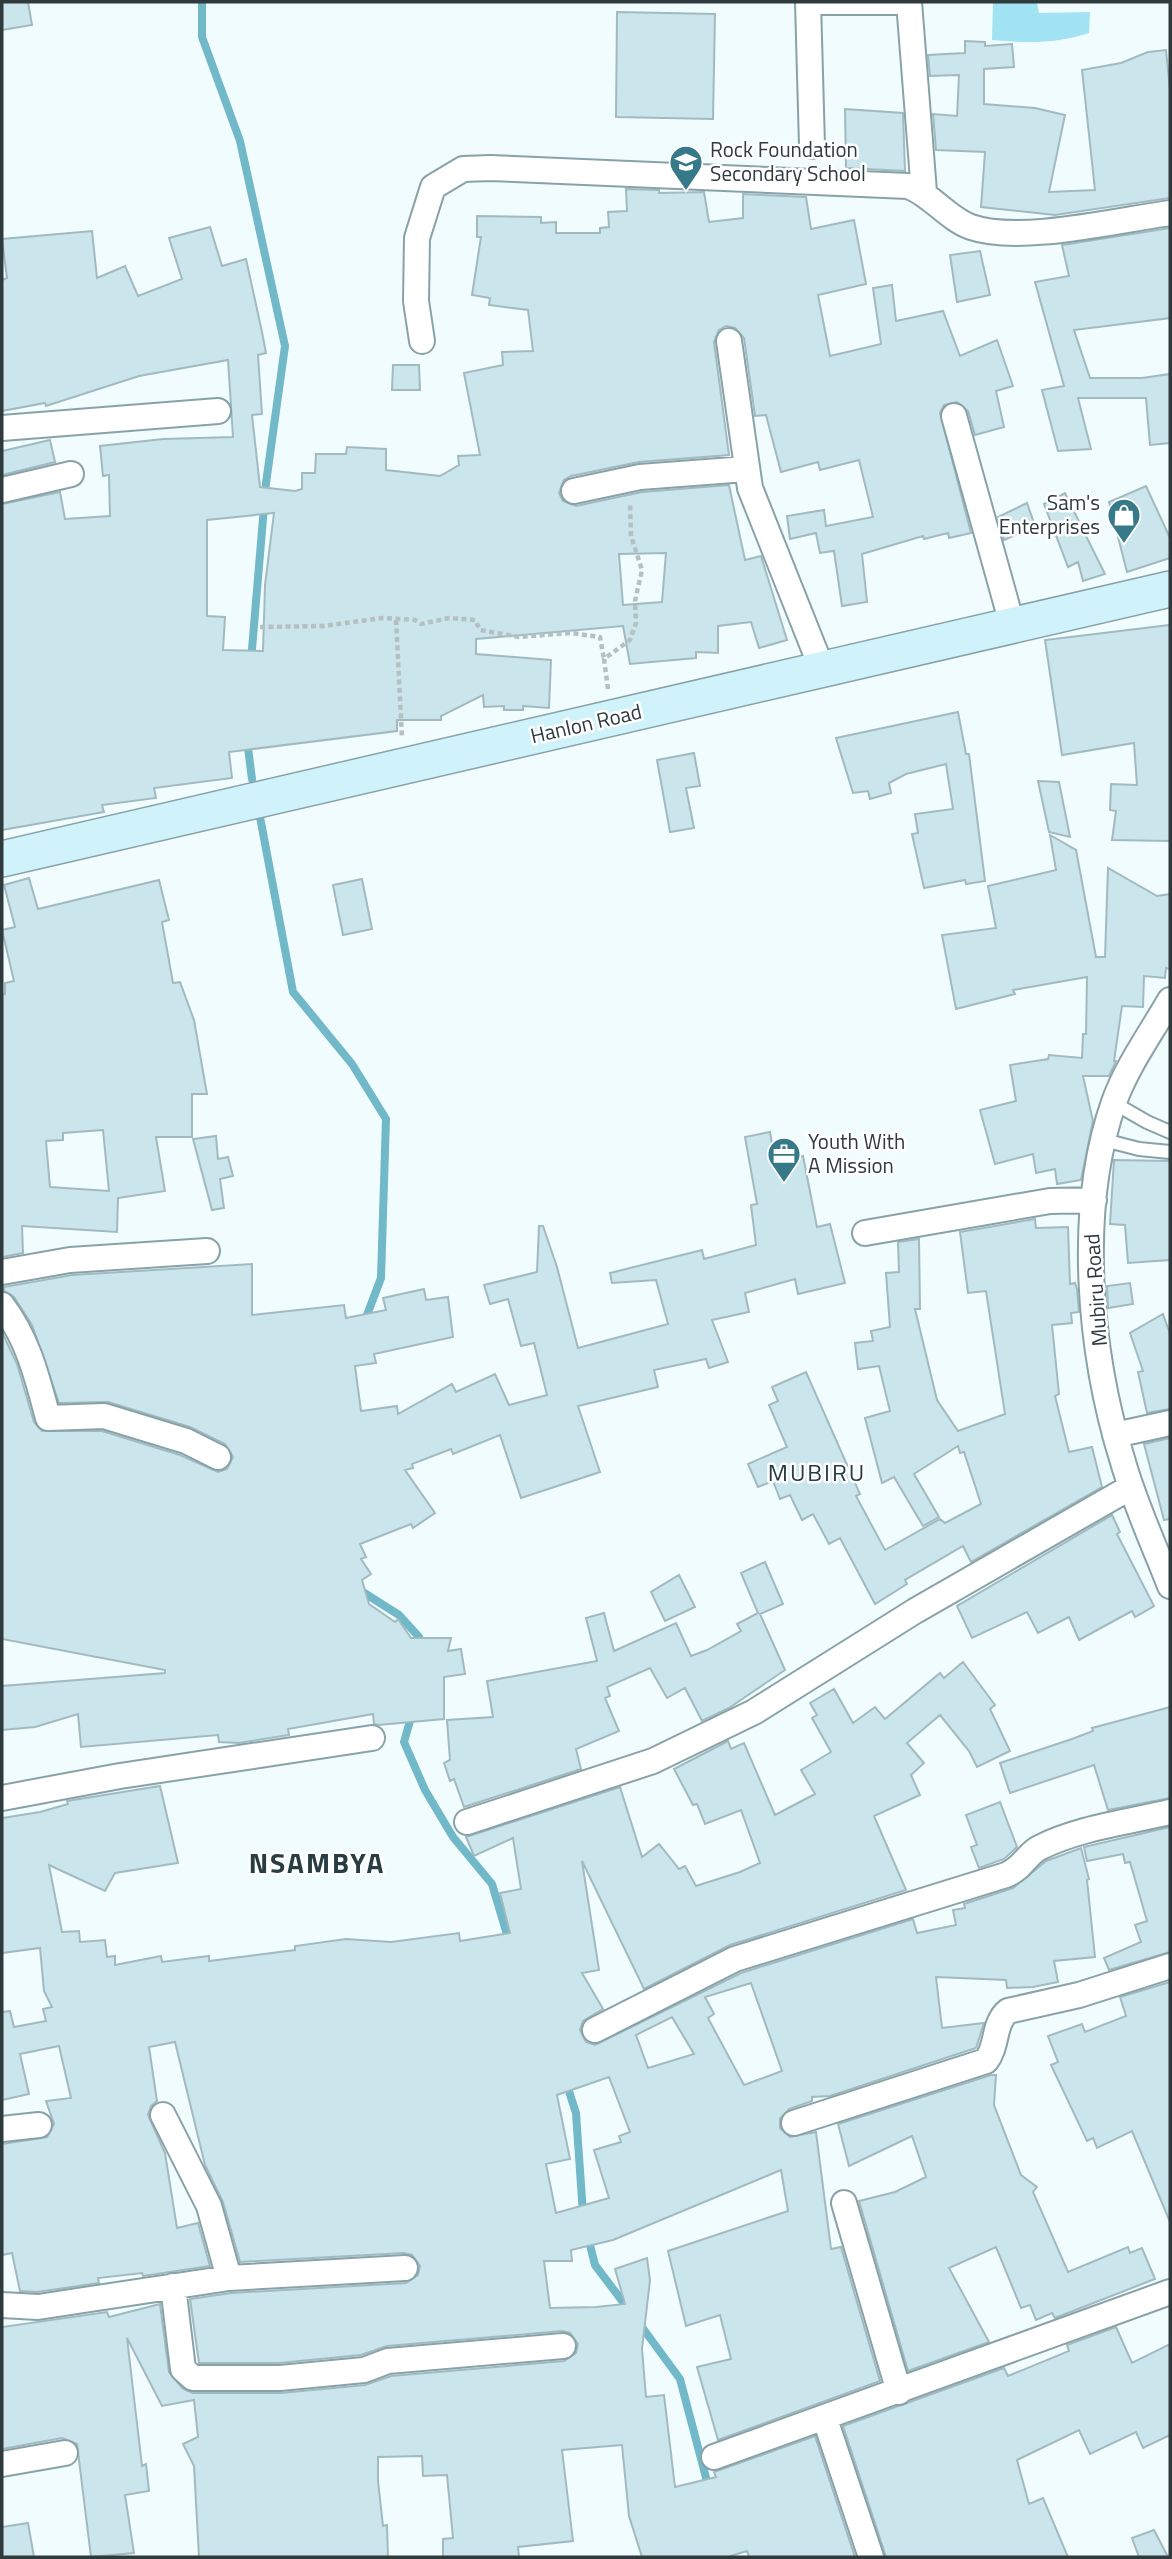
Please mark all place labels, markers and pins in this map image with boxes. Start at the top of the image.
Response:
place label: Rock Foundation Secondary School [710,133,866,189]
school or university icon: Rock Foundation Secondary School [667,143,705,192]
place label: Sam's Enterprises [999,486,1100,542]
shop icon: Sam's Enterprises [1105,496,1143,545]
place label: Youth With A Mission [808,1125,905,1181]
office icon: Youth With A Mission [765,1135,803,1184]

